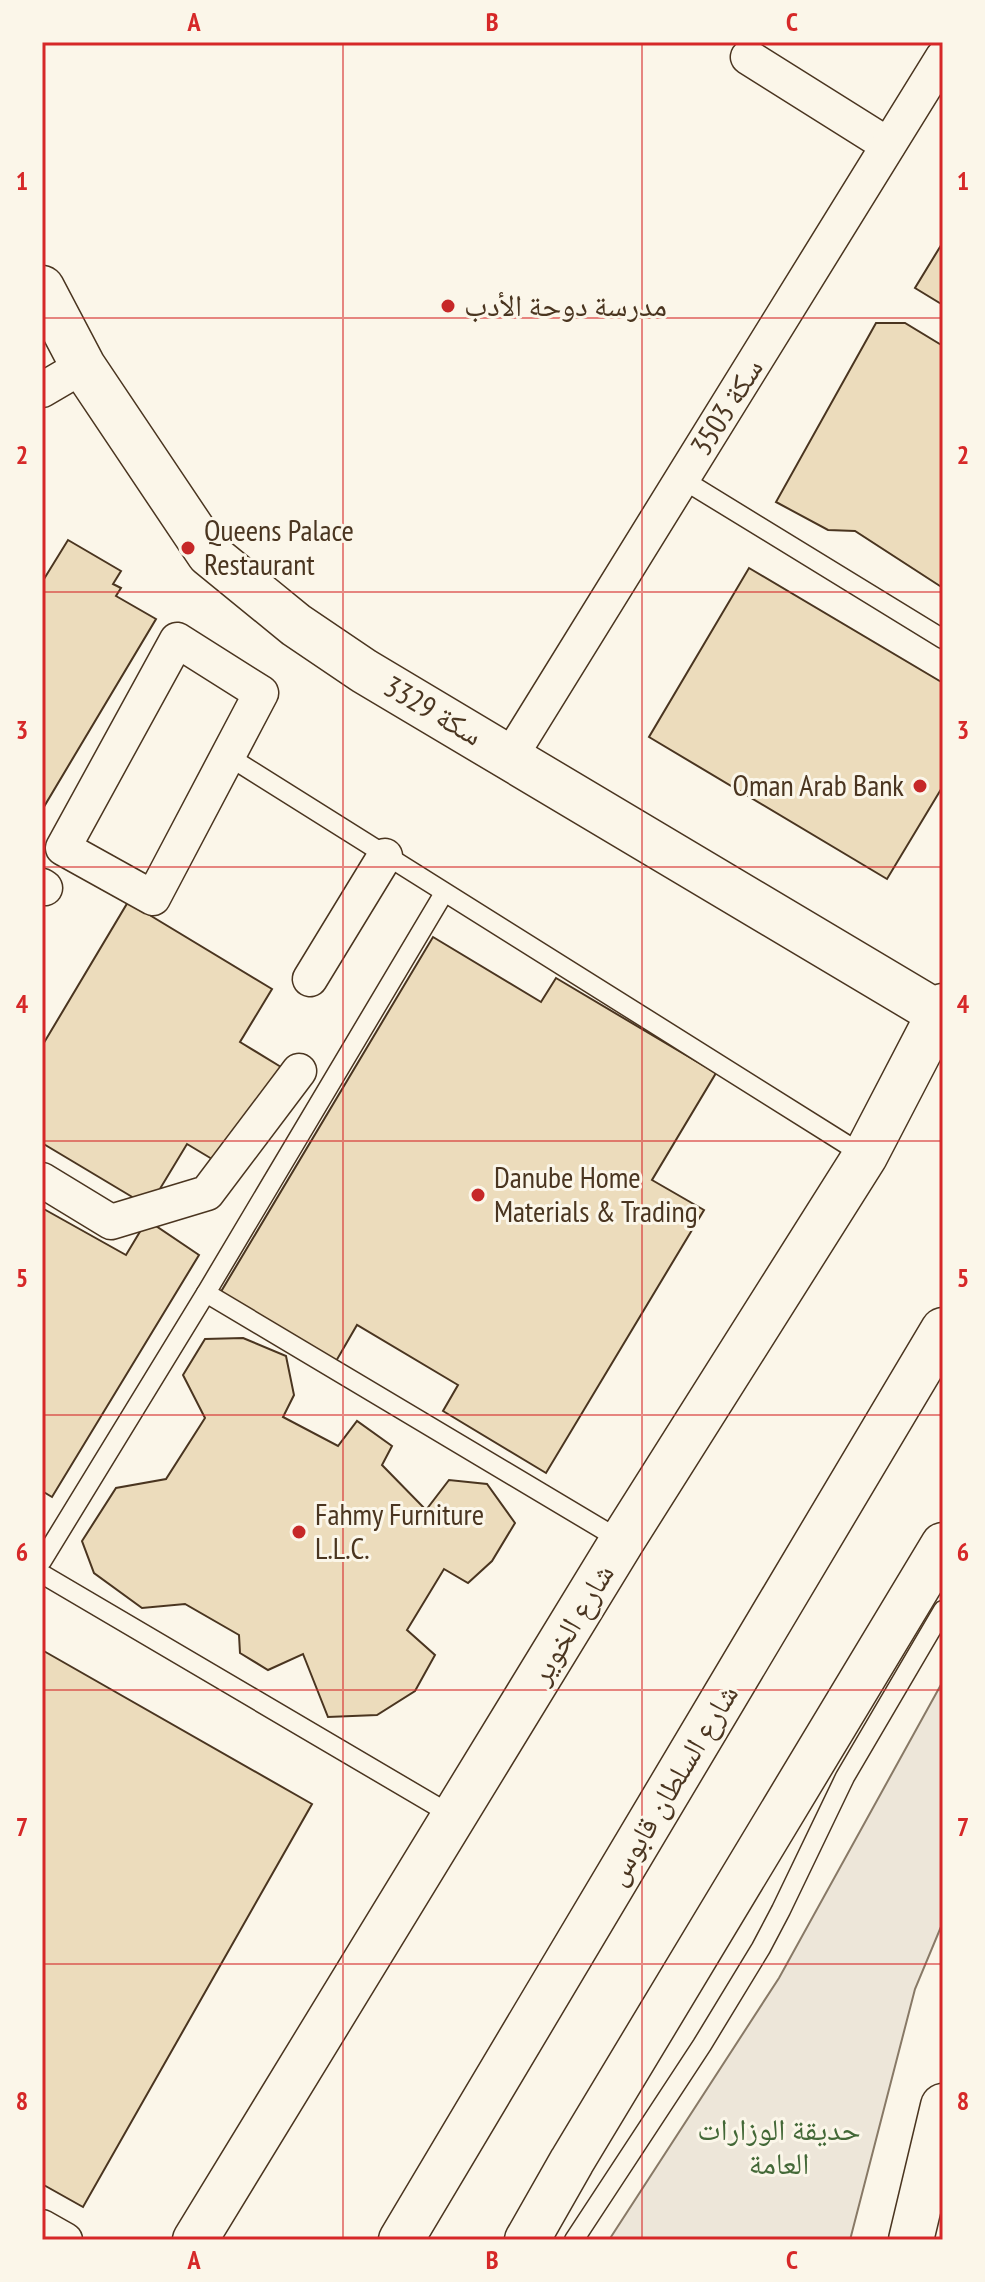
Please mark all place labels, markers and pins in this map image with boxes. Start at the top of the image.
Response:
place label: مدرسة دوحة الأدب [464,285,667,324]
marker: مدرسة دوحة الأدب [439,297,457,315]
place label: Queens Palace Restaurant [204,510,354,583]
marker: Queens Palace Restaurant [179,539,197,557]
place label: Oman Arab Bank [733,765,904,804]
marker: Oman Arab Bank [911,777,929,795]
place label: Danube Home Materials & Trading [494,1157,698,1230]
marker: Danube Home Materials & Trading [469,1186,487,1204]
place label: Fahmy Furniture L.L.C. [315,1494,484,1567]
marker: Fahmy Furniture L.L.C. [290,1523,308,1541]

